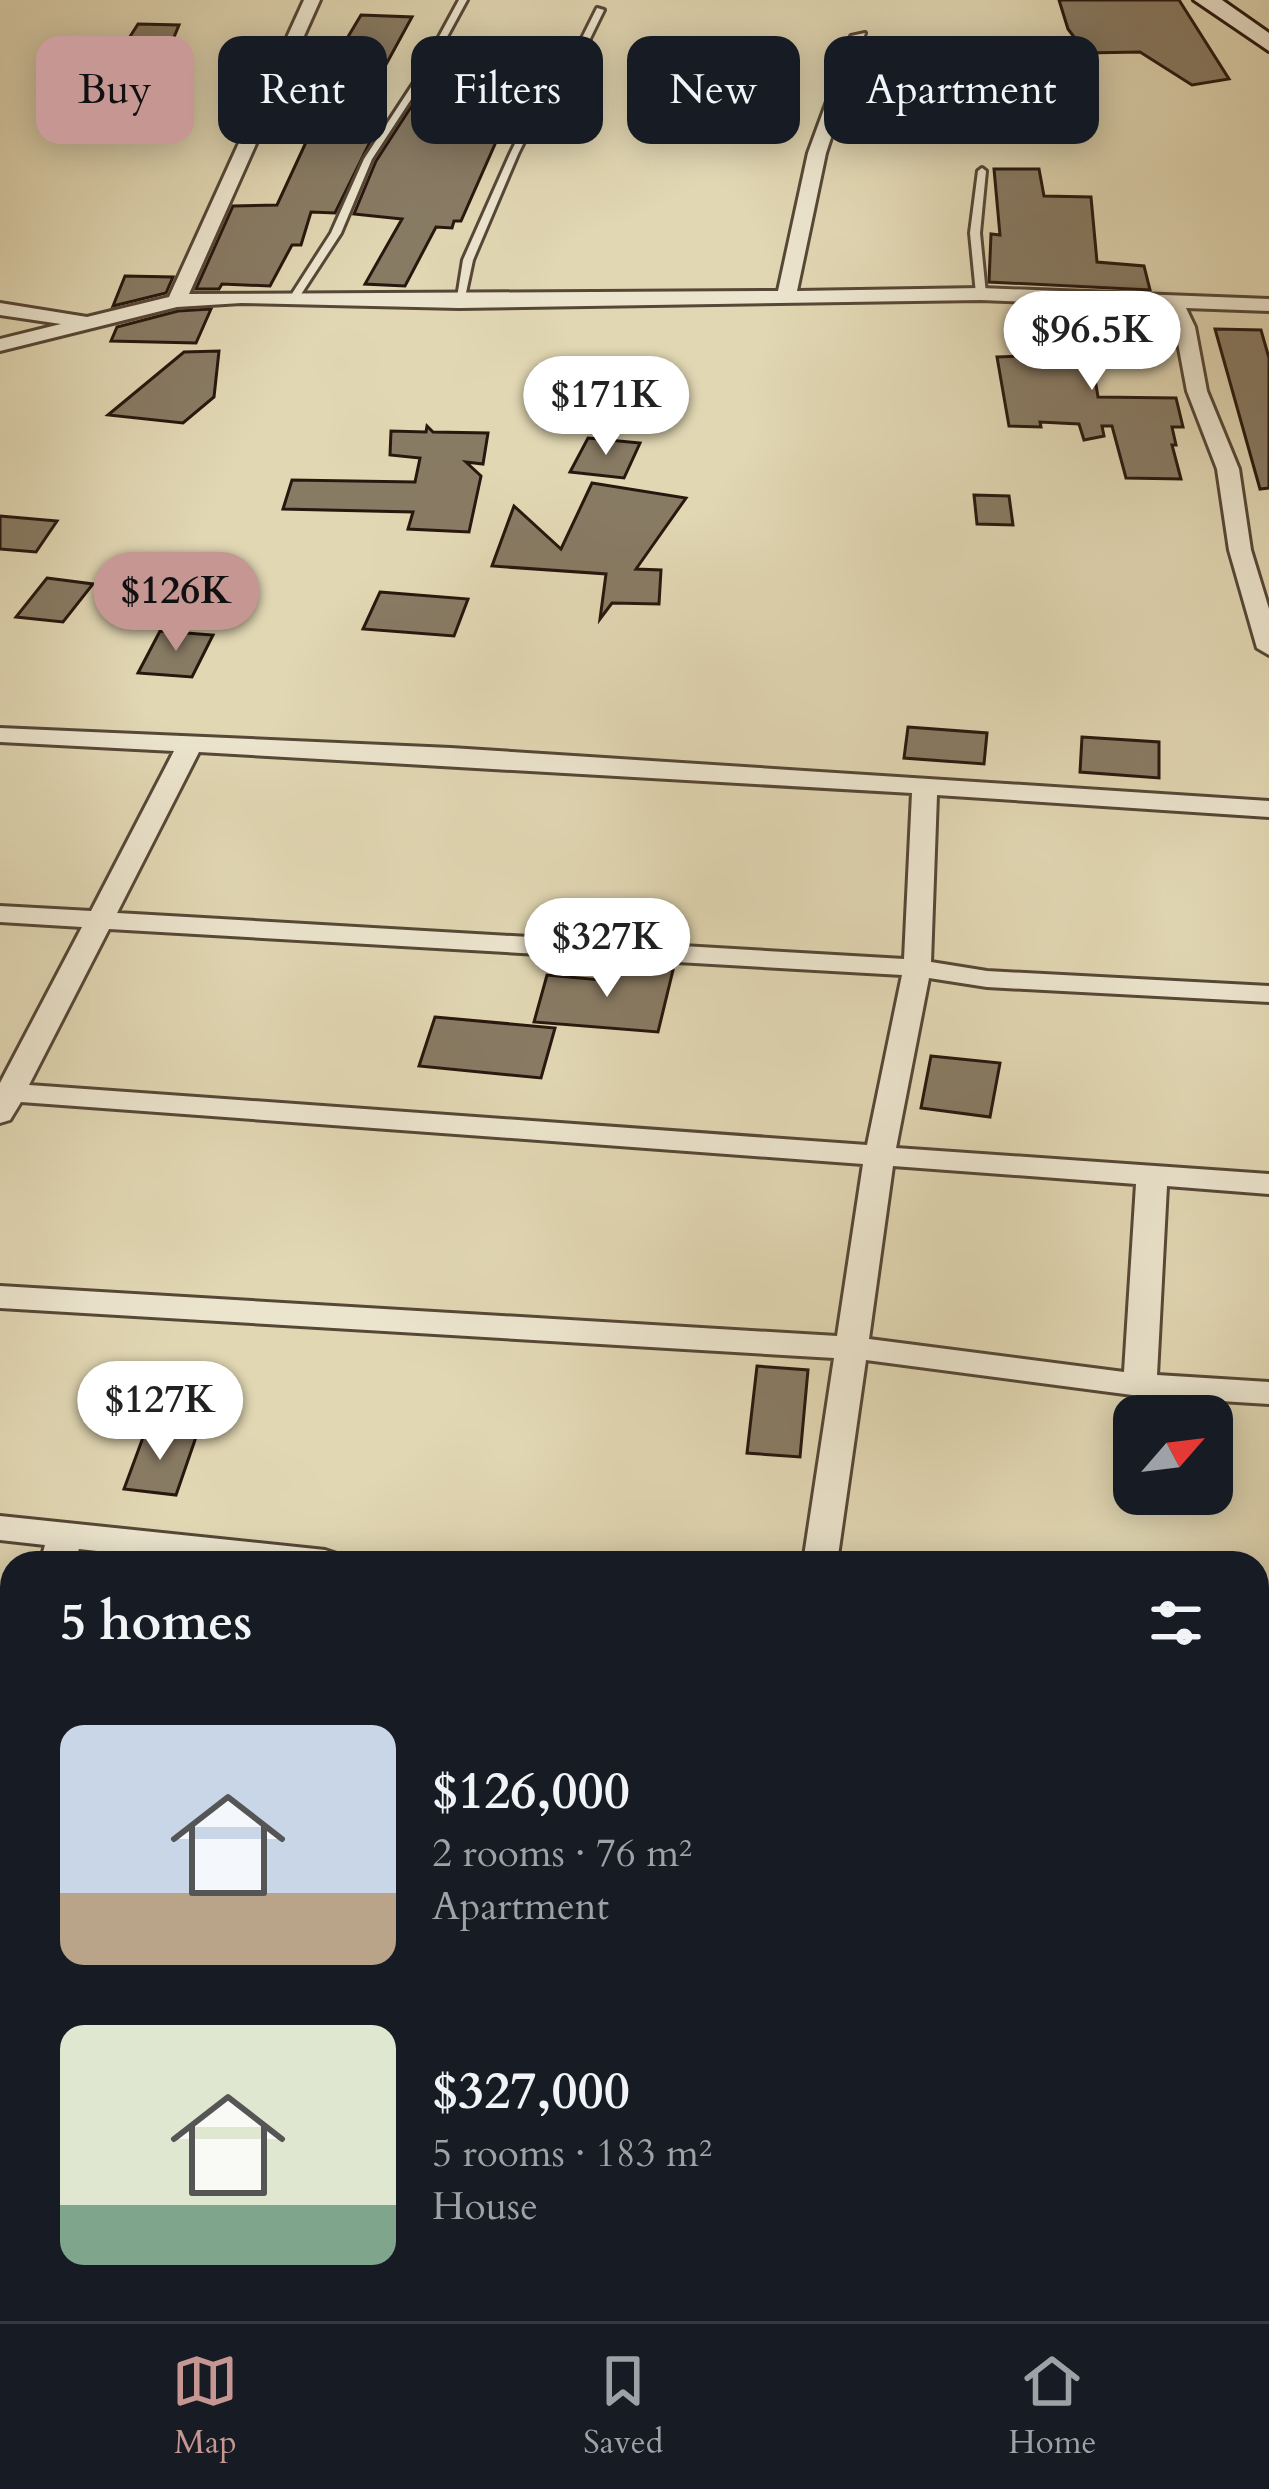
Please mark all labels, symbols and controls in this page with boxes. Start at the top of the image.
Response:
chip: Buy [36,36,194,144]
chip: Rent [218,36,387,144]
chip: Filters [411,36,603,144]
chip: New [627,36,800,144]
chip: Apartment [824,36,1099,144]
pin: $96.5K [994,291,1190,393]
text: $96.5K [1031,303,1153,356]
pin: $171K [522,356,690,458]
text: $171K [550,368,662,421]
pin: $126K [92,552,260,654]
text: $126K [120,564,232,617]
pin: $327K [523,898,691,1000]
text: $327K [551,910,663,963]
pin: $127K [76,1361,244,1463]
text: $127K [104,1373,216,1426]
north arrow [1113,1395,1233,1515]
map controls [1113,1395,1233,1515]
text: 5 homes [60,1588,252,1658]
icon: filters [1143,1590,1209,1656]
text: $126,000 [432,1757,630,1827]
icon: home [156,1773,300,1917]
text: 2 rooms · 76 m² [432,1827,692,1880]
text: Apartment [432,1880,609,1933]
text: $327,000 [432,2057,630,2127]
icon: home [156,2073,300,2217]
text: 5 rooms · 183 m² [432,2127,712,2180]
text: House [432,2180,538,2233]
tab: Map [172,2348,238,2465]
tab: Saved [583,2348,663,2465]
tab: Home [1008,2348,1097,2465]

